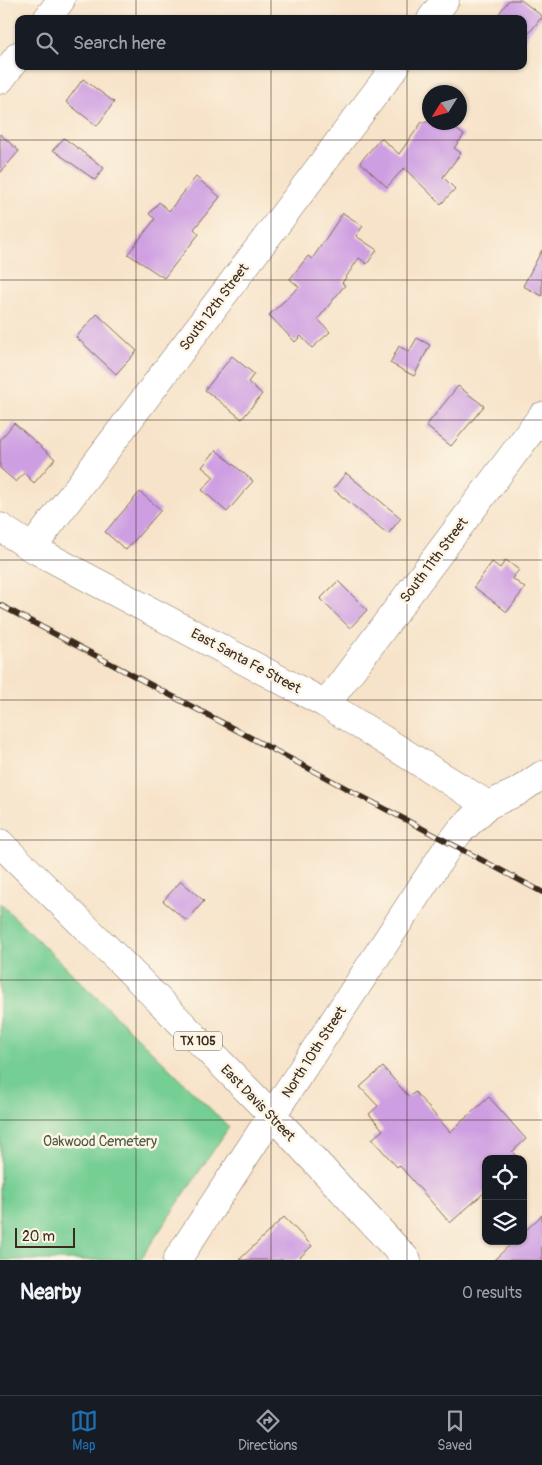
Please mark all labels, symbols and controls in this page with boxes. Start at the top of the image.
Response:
search box [15,15,527,70]
icon: search [33,29,61,57]
text: Search here [73,31,166,55]
north arrow [422,85,467,130]
street label: South 12th Street [176,260,252,354]
street label: South 11th Street [396,514,472,606]
street label: East Santa Fe Street [188,625,304,697]
street label: North 10th Street [278,1003,350,1101]
road number: TX 105 [174,1032,222,1050]
street label: East Davis Street [217,1061,299,1145]
park label: Oakwood Cemetery [43,1133,157,1150]
map controls [482,1155,527,1245]
button: locate [482,1155,527,1200]
button: layers [482,1200,527,1245]
scale bar [15,1225,75,1248]
text: 20 m [22,1228,55,1245]
text: Nearby [20,1279,81,1306]
text: 0 results [462,1283,522,1303]
tab: Map [70,1407,98,1454]
tab: Directions [238,1407,297,1454]
tab: Saved [437,1407,472,1454]

